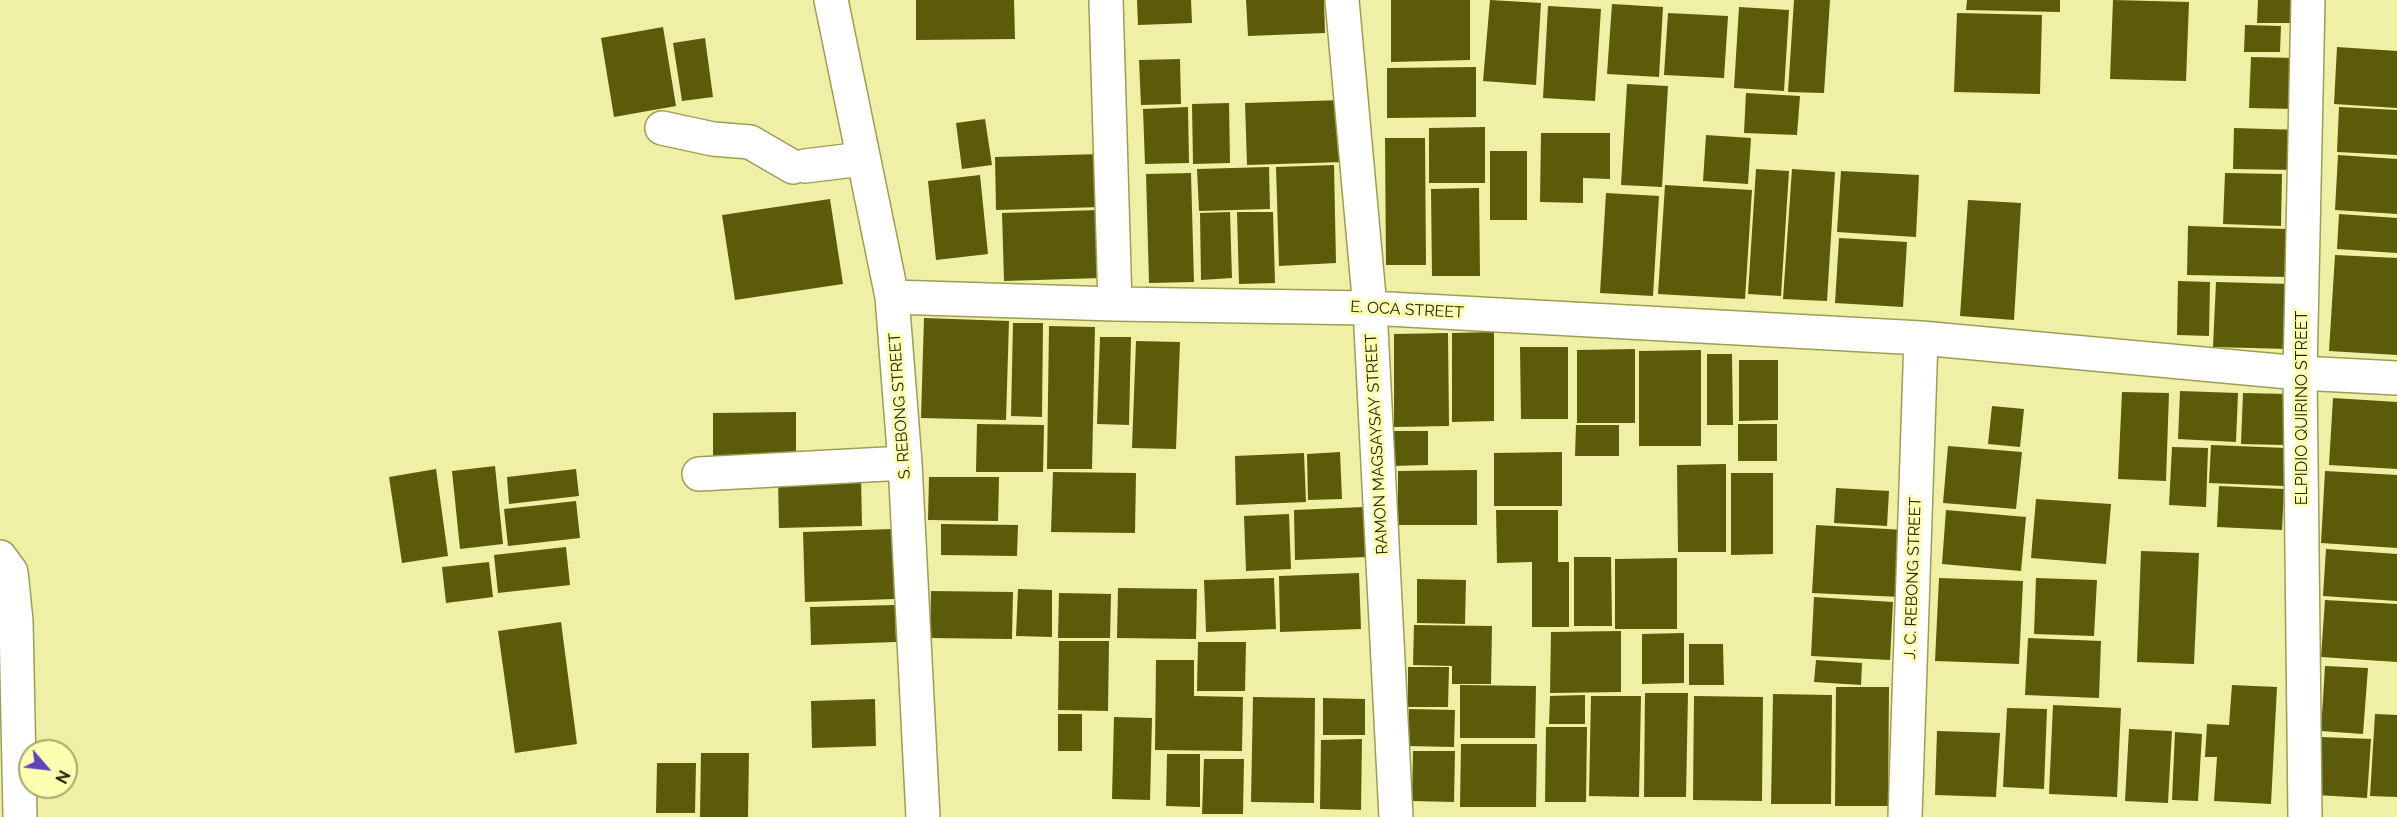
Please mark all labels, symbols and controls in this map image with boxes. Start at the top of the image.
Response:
street label: E. OCA STREET [1350,297,1464,323]
street label: ELPIDIO QUIRINO STREET [2292,311,2312,505]
street label: S. REBONG STREET [885,332,915,480]
street label: RAMON MAGSAYSAY STREET [1362,333,1392,555]
street label: J. C. REBONG STREET [1901,496,1925,660]
north arrow [18,739,78,799]
text: N [51,767,74,787]

